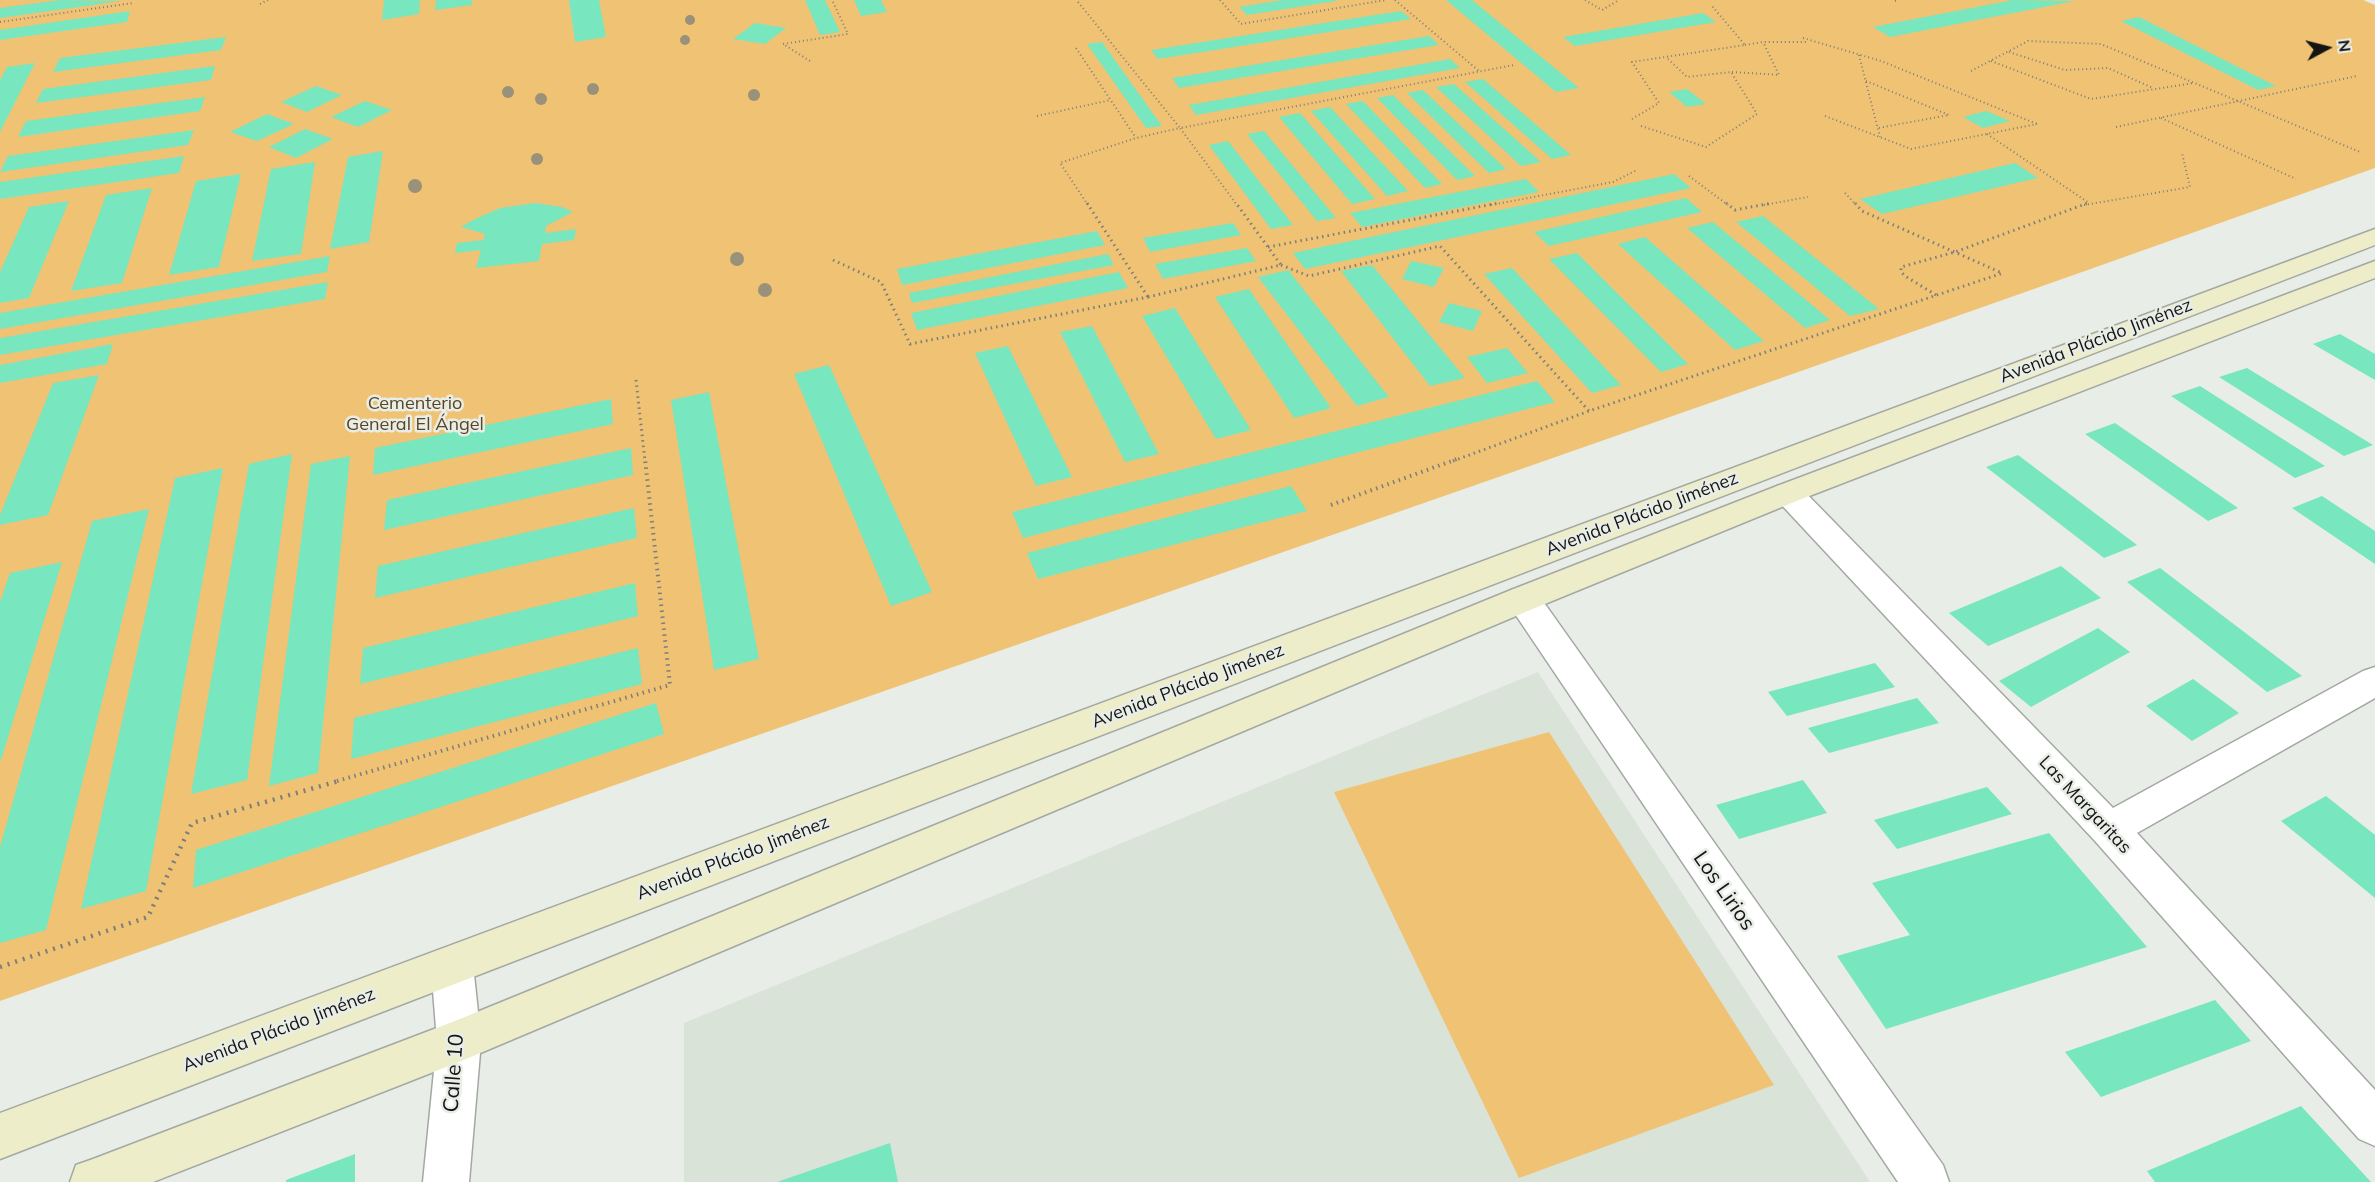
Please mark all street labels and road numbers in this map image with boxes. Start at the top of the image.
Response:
street label: Avenida Plácido Jiménez [1997,294,2195,388]
street label: Avenida Plácido Jiménez [1543,467,1741,561]
street label: Avenida Plácido Jiménez [1089,639,1287,733]
street label: Las Margaritas [2034,752,2136,858]
street label: Avenida Plácido Jiménez [634,811,832,905]
street label: Los Lirios [1688,847,1760,935]
street label: Avenida Plácido Jiménez [180,983,378,1077]
street label: Calle 10 [439,1033,469,1113]

